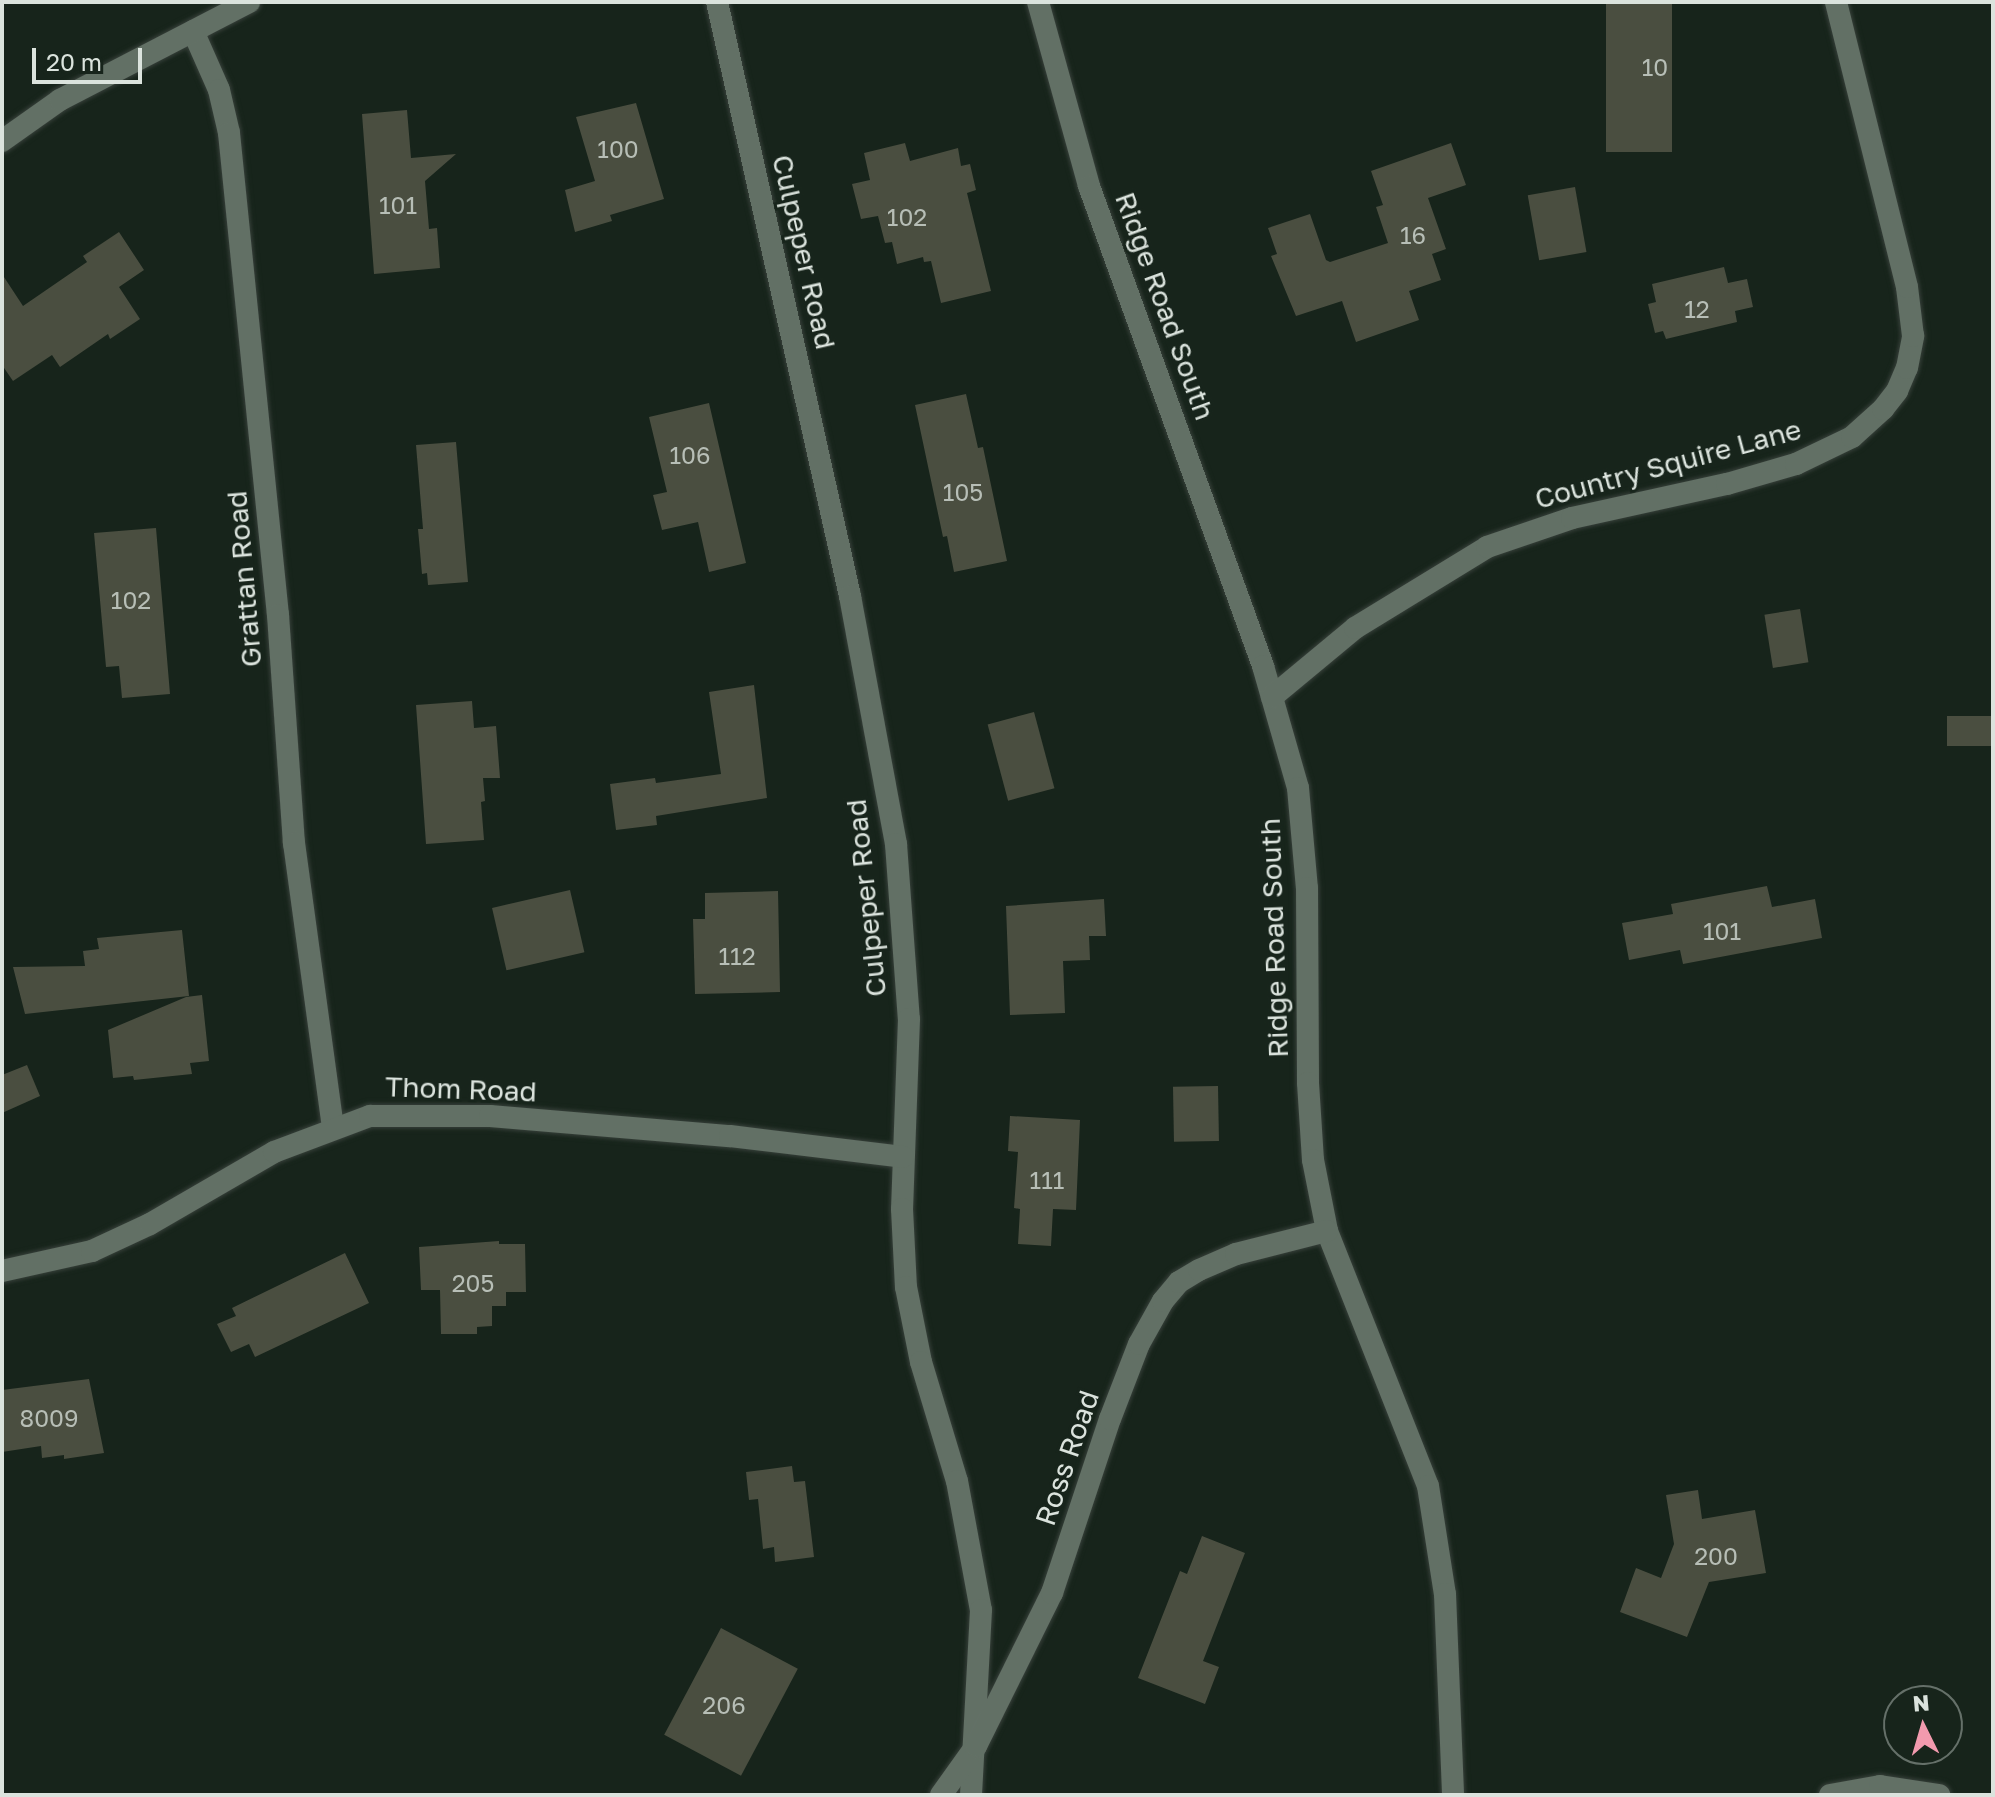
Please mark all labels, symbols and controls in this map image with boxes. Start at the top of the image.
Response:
scale bar [36,32,146,82]
text: 20 m [46,47,102,76]
house number: 10 [1642,53,1668,81]
house number: 100 [597,135,639,163]
street label: Culpeper Road [765,152,843,352]
street label: Ridge Road South [1108,188,1222,424]
house number: 101 [379,191,417,219]
house number: 102 [887,203,927,231]
house number: 16 [1400,221,1426,249]
house number: 12 [1684,295,1710,323]
street label: Country Squire Lane [1531,412,1805,516]
house number: 106 [669,441,711,469]
house number: 105 [943,478,983,506]
street label: Grattan Road [220,490,268,668]
house number: 102 [111,586,151,614]
street label: Culpeper Road [839,798,893,998]
street label: Ridge Road South [1253,818,1295,1058]
house number: 101 [1703,917,1741,945]
house number: 112 [718,942,756,970]
street label: Thom Road [385,1070,537,1108]
house number: 111 [1030,1166,1064,1194]
house number: 205 [452,1269,494,1297]
street label: Ross Road [1028,1386,1106,1530]
house number: 8009 [20,1404,78,1432]
house number: 200 [1694,1542,1738,1570]
north arrow [1883,1685,1963,1765]
text: N [1912,1688,1931,1717]
house number: 206 [702,1691,746,1719]

